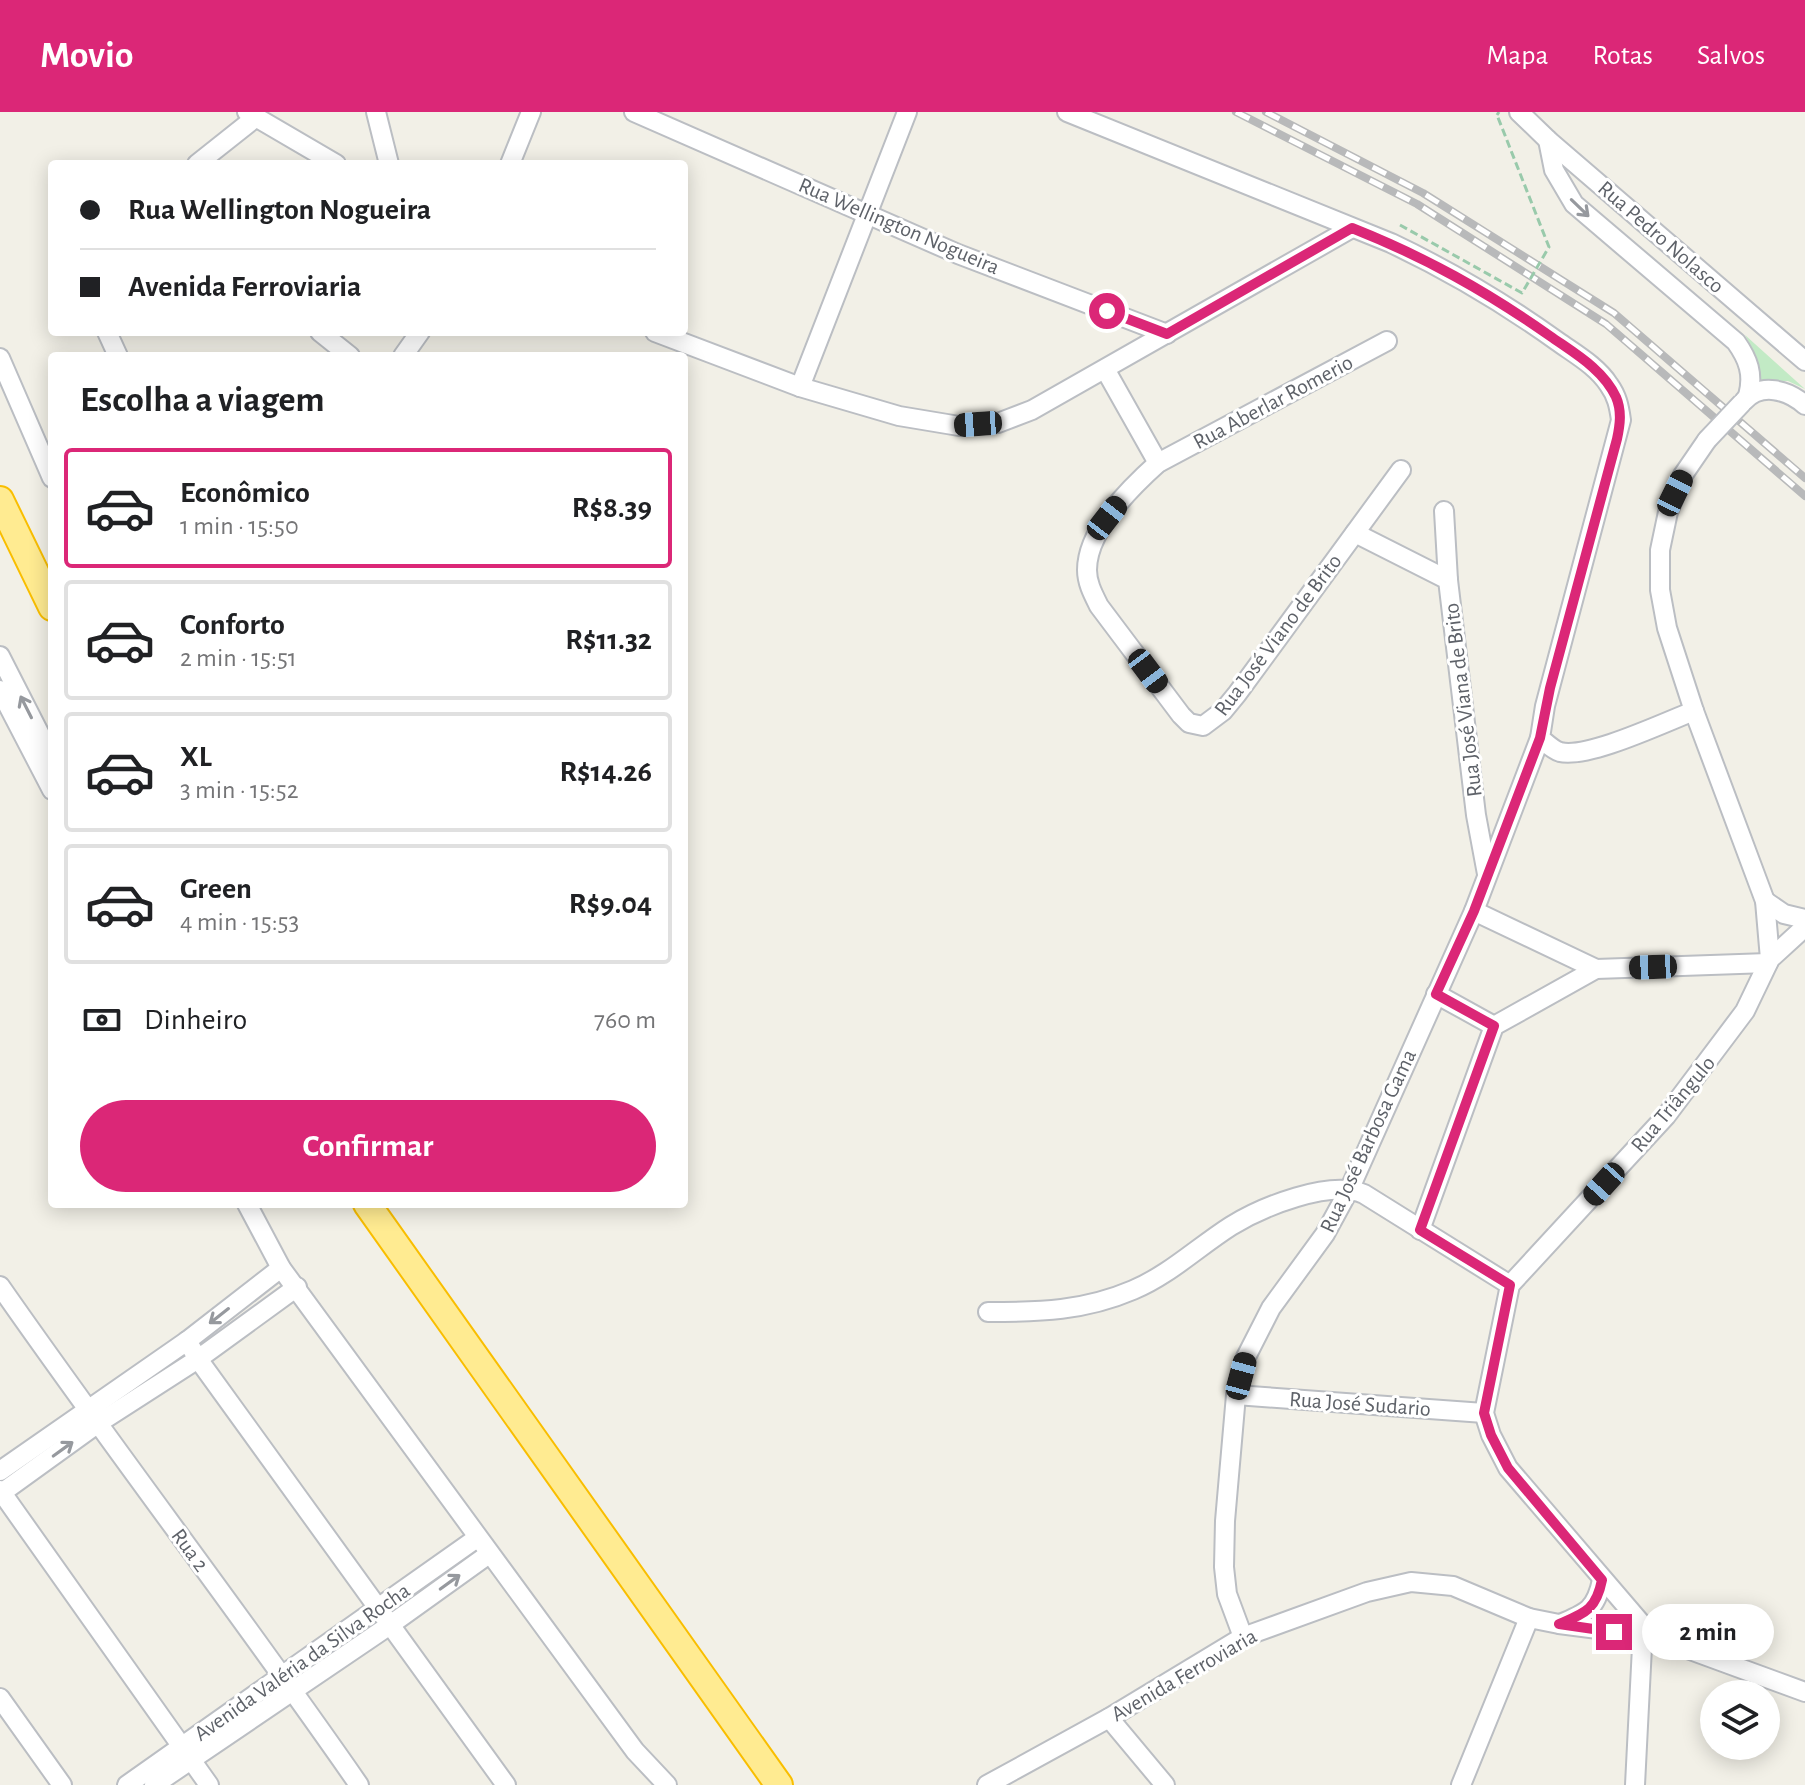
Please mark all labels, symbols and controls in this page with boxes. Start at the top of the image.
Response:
text: Movio [40,37,134,75]
text: Mapa [1487,42,1548,70]
text: Rotas [1592,42,1653,70]
text: Salvos [1697,42,1765,70]
street label: Rua Wellington Nogueira [795,174,1003,278]
street label: Rua Pedro Nolasco [1594,177,1728,297]
text: Rua Wellington Nogueira [128,195,431,225]
one-way arrow [1570,199,1590,218]
text: Avenida Ferroviaria [128,272,361,302]
route start [1089,293,1125,329]
street label: Rua Aberlar Romerio [1190,351,1356,453]
text: Escolha a viagem [80,382,325,418]
car [953,410,1003,438]
car [1654,466,1696,520]
icon: car [84,472,156,544]
text: Econômico [180,478,310,508]
car [1083,492,1131,544]
text: R$8.39 [572,493,652,523]
text: 1 min · 15:50 [180,513,299,539]
street label: Rua José Viano de Brito [1210,550,1346,720]
street label: Rua José Viana de Brito [1440,602,1486,798]
icon: car [84,604,156,676]
text: Conforto [180,610,285,640]
text: R$11.32 [565,625,652,655]
text: 2 min · 15:51 [180,645,297,671]
car [1124,645,1172,697]
one-way arrow [18,696,33,720]
icon: car [84,736,156,808]
text: XL [180,742,212,772]
text: R$14.26 [559,757,652,787]
text: 3 min · 15:52 [180,777,299,803]
icon: car [84,868,156,940]
text: Green [180,874,252,904]
text: R$9.04 [569,889,652,919]
text: 4 min · 15:53 [180,909,299,935]
car [1629,954,1677,980]
icon: cash [80,998,124,1042]
text: Dinheiro [144,1005,247,1035]
text: 760 m [594,1007,656,1033]
street label: Rua José Barbosa Gama [1316,1046,1420,1236]
street label: Rua Triângulo [1627,1052,1719,1156]
button: Confirmar [80,1100,656,1192]
car [1579,1158,1629,1210]
one-way arrow [209,1308,230,1325]
car [1223,1350,1259,1402]
street label: Rua José Sudario [1288,1388,1432,1420]
one-way arrow [52,1440,73,1457]
street label: Rua 2 [167,1525,213,1575]
one-way arrow [438,1574,460,1591]
street label: Avenida Valéria da Silva Rocha [190,1579,414,1745]
callout: 2 min [1642,1604,1774,1660]
route end [1596,1614,1632,1650]
text: 2 min [1679,1619,1737,1645]
street label: Avenida Ferroviaria [1107,1624,1261,1726]
map controls [1700,1680,1780,1760]
button: layers [1700,1680,1780,1760]

